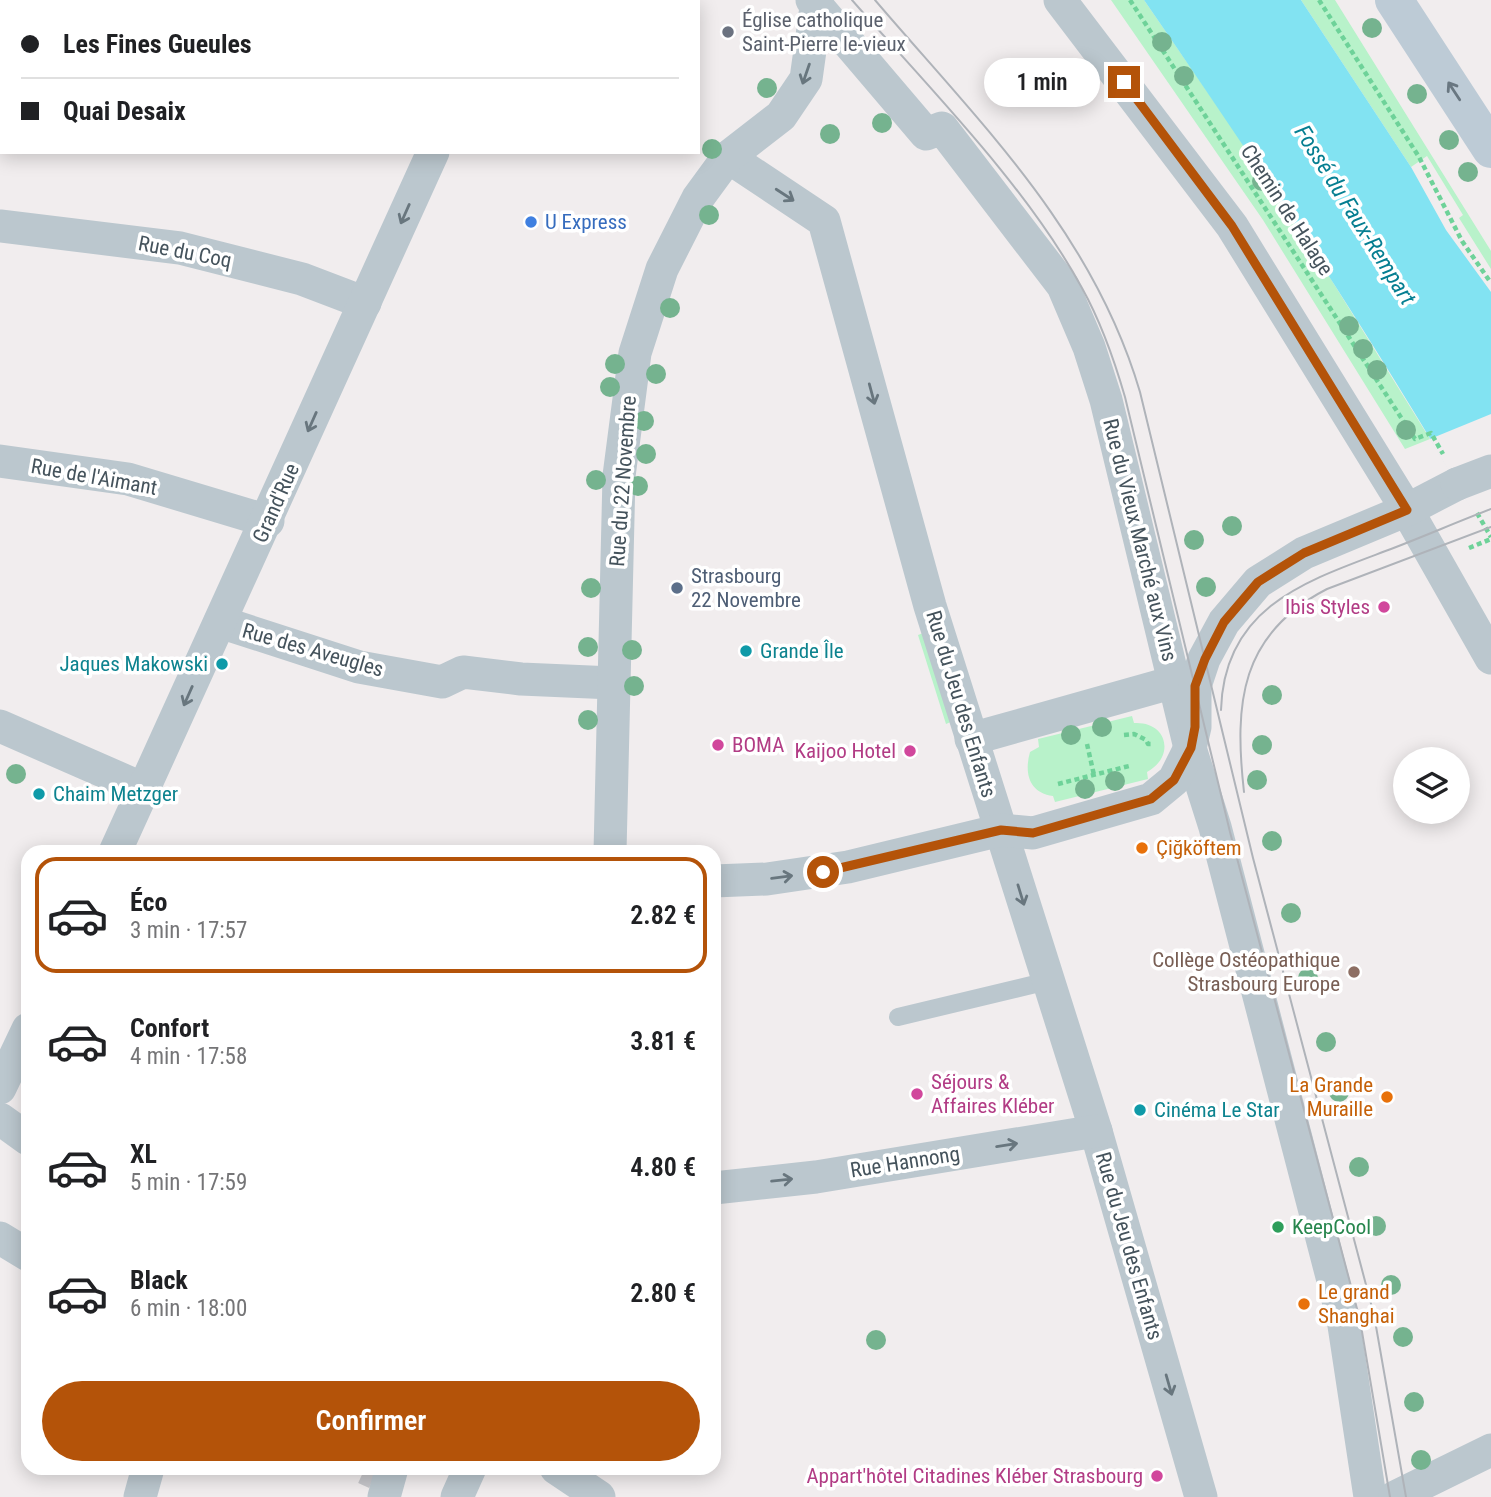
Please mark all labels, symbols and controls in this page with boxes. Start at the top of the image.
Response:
place label: Église catholique Saint-Pierre le-vieux [742,8,906,56]
marker: Église catholique Saint-Pierre le-vieux [720,24,736,40]
text: Les Fines Gueules [63,29,252,59]
callout: 1 min [984,57,1100,106]
one-way arrow [799,63,811,85]
route end [1108,66,1140,98]
text: 1 min [1017,69,1067,96]
one-way arrow [1446,82,1460,102]
text: Quai Desaix [63,96,186,126]
water label: Fossé du Faux-Rempart [1289,120,1421,310]
street label: Chemin de Halage [1236,140,1338,280]
one-way arrow [775,187,794,202]
one-way arrow [398,203,411,225]
place label: U Express [545,210,627,234]
marker: U Express [523,214,539,230]
street label: Rue du Coq [136,231,234,273]
one-way arrow [866,383,879,405]
street label: Rue du 22 Novembre [605,395,641,567]
one-way arrow [305,411,318,432]
street label: Rue du Vieux Marché aux Vins [1098,416,1182,664]
street label: Rue de l'Aimant [29,454,159,500]
street label: Grand'Rue [248,460,304,546]
place label: Strasbourg 22 Novembre [691,564,801,612]
marker: Strasbourg 22 Novembre [669,580,685,596]
place label: Ibis Styles [1285,595,1370,619]
marker: Ibis Styles [1376,599,1392,615]
street label: Rue du Jeu des Enfants [921,608,1001,800]
street label: Rue des Aveugles [240,618,386,682]
place label: Grande Île [760,639,844,663]
marker: Grande Île [738,643,754,659]
place label: Jaques Makowski [59,652,208,676]
marker: Jaques Makowski [214,656,230,672]
one-way arrow [181,685,194,706]
place label: BOMA [732,733,784,757]
marker: BOMA [710,737,726,753]
place label: Kaijoo Hotel [795,739,896,763]
marker: Kaijoo Hotel [902,743,918,759]
map controls [1393,747,1470,824]
button: layers [1393,747,1470,824]
place label: Chaim Metzger [53,782,178,806]
marker: Chaim Metzger [31,786,47,802]
place label: Çiğköftem [1156,836,1242,860]
marker: Çiğköftem [1134,840,1150,856]
route start [807,856,839,888]
one-way arrow [770,871,793,884]
one-way arrow [1016,883,1029,905]
icon: car [46,884,109,947]
text: Éco [130,887,167,917]
text: 2.82 € [630,900,696,930]
text: 3 min · 17:57 [130,917,247,944]
place label: Collège Ostéopathique Strasbourg Europe [1152,948,1340,996]
marker: Collège Ostéopathique Strasbourg Europe [1346,964,1362,980]
icon: car [46,1010,109,1073]
text: Confort [130,1013,209,1043]
text: 3.81 € [630,1026,696,1056]
text: 4 min · 17:58 [130,1043,247,1070]
place label: Séjours & Affaires Kléber [931,1070,1054,1118]
place label: La Grande Muraille [1289,1073,1373,1121]
marker: Séjours & Affaires Kléber [909,1086,925,1102]
marker: La Grande Muraille [1379,1089,1395,1105]
place label: Cinéma Le Star [1154,1098,1280,1122]
marker: Cinéma Le Star [1132,1102,1148,1118]
icon: car [46,1136,109,1199]
one-way arrow [995,1138,1017,1151]
text: XL [130,1139,157,1169]
street label: Rue Hannong [849,1142,961,1182]
street label: Rue du Jeu des Enfants [1091,1149,1167,1343]
text: 4.80 € [630,1152,696,1182]
text: 5 min · 17:59 [130,1169,247,1196]
one-way arrow [770,1174,793,1187]
place label: KeepCool [1292,1215,1371,1239]
marker: KeepCool [1270,1219,1286,1235]
icon: car [46,1262,109,1325]
text: Black [130,1265,188,1295]
text: 2.80 € [630,1278,696,1308]
place label: Le grand Shanghai [1318,1280,1395,1328]
text: 6 min · 18:00 [130,1295,247,1322]
marker: Le grand Shanghai [1296,1296,1312,1312]
one-way arrow [1163,1373,1176,1395]
button: Confirmer [42,1381,700,1461]
place label: Appart'hôtel Citadines Kléber Strasbourg [806,1464,1143,1488]
marker: Appart'hôtel Citadines Kléber Strasbourg [1149,1468,1165,1484]

